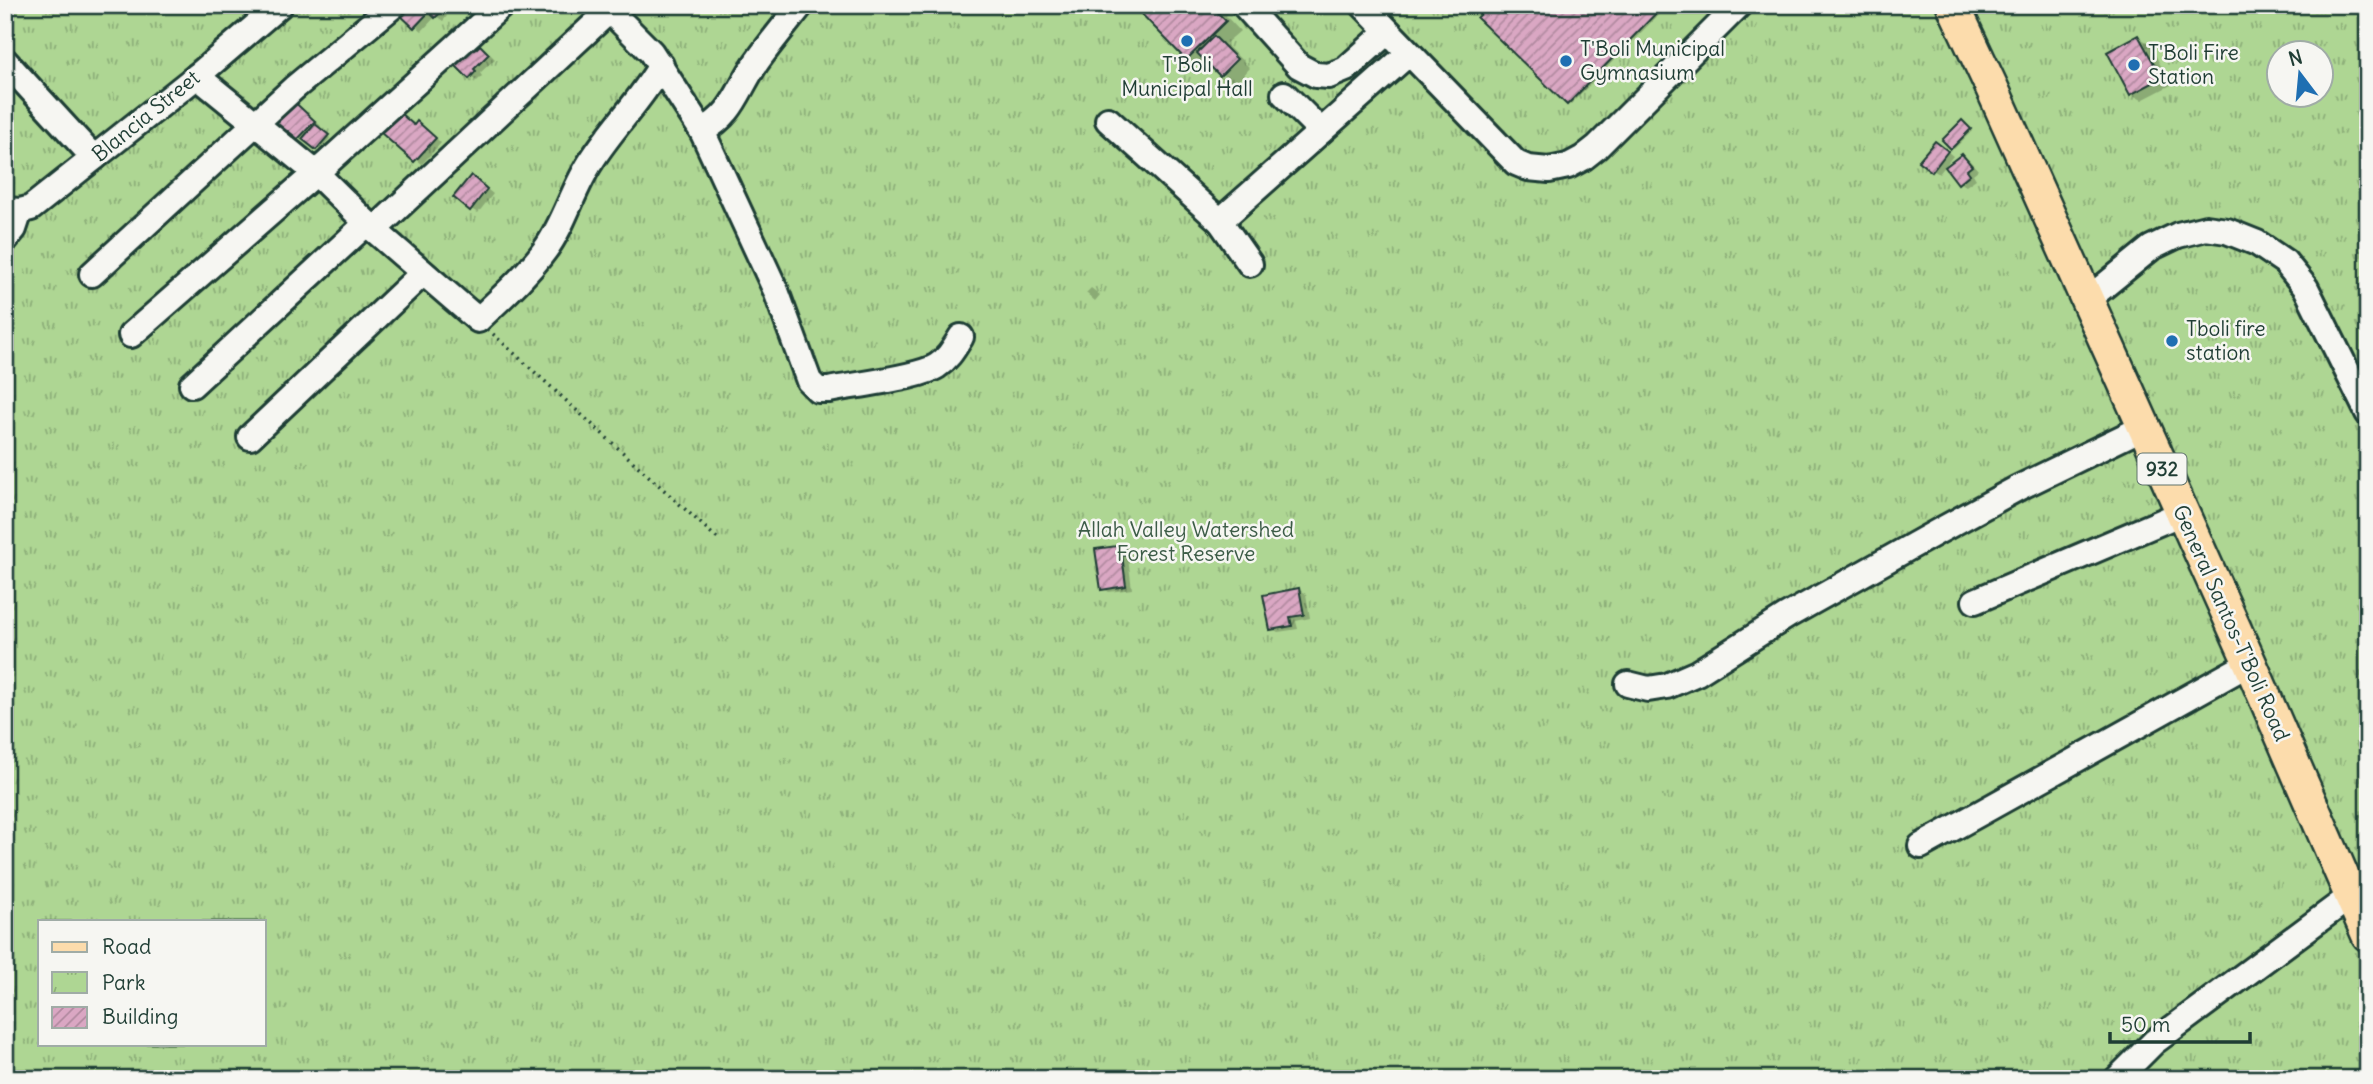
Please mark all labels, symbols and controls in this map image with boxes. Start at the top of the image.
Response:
marker: T'Boli Municipal Hall [1179,33,1195,49]
place label: T'Boli Municipal Gymnasium [1580,35,1725,86]
north arrow [2264,38,2334,108]
place label: T'Boli Fire Station [2148,39,2239,90]
text: N [2286,44,2305,71]
place label: T'Boli Municipal Hall [1121,51,1253,102]
marker: T'Boli Municipal Gymnasium [1558,53,1574,69]
marker: T'Boli Fire Station [2126,57,2142,73]
street label: Blancia Street [86,64,205,167]
place label: Tboli fire station [2186,315,2266,366]
marker: Tboli fire station [2164,333,2180,349]
road number: 932 [2138,454,2186,484]
street label: General Santos-T'Boli Road [2167,500,2296,745]
park label: Allah Valley Watershed Forest Reserve [1078,516,1294,567]
legend [38,920,266,1046]
text: Road [102,933,151,960]
text: Park [102,969,145,996]
scale bar [2110,1000,2250,1044]
text: Building [102,1003,178,1030]
text: 50 m [2121,1011,2170,1038]

